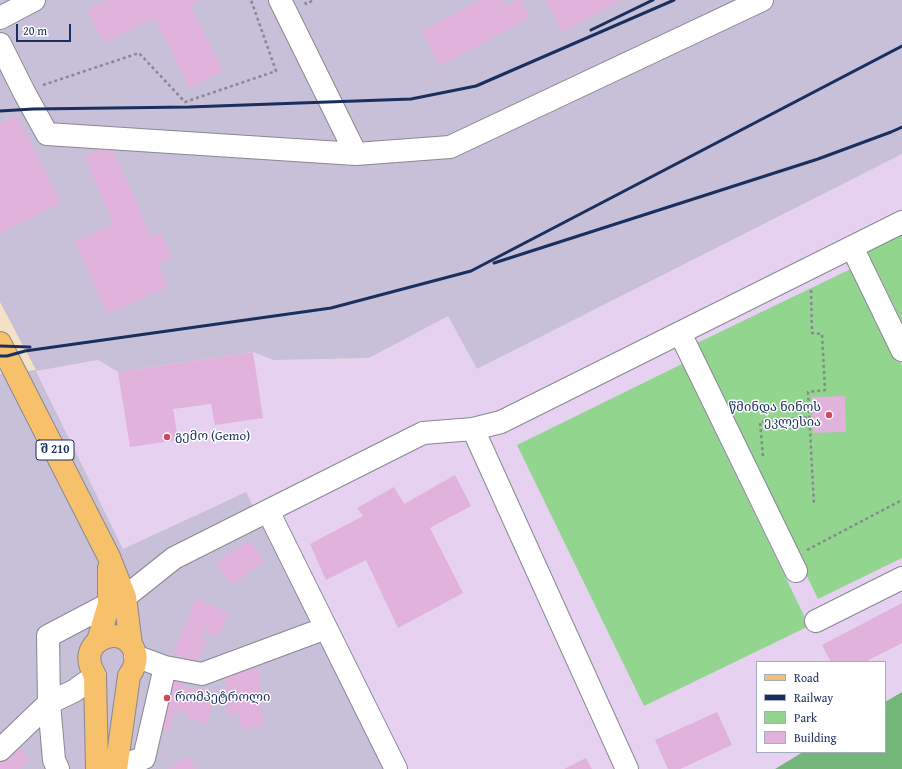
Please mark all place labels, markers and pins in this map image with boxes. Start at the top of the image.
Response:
place label: წმინდა ნინოს ეკლესია [729,400,821,431]
marker: წმინდა ნინოს ეკლესია [824,410,834,420]
place label: გემო (Gemo) [175,429,250,445]
marker: გემო (Gemo) [162,432,172,442]
place label: რომპეტროლი [175,690,270,706]
marker: რომპეტროლი [162,693,172,703]

